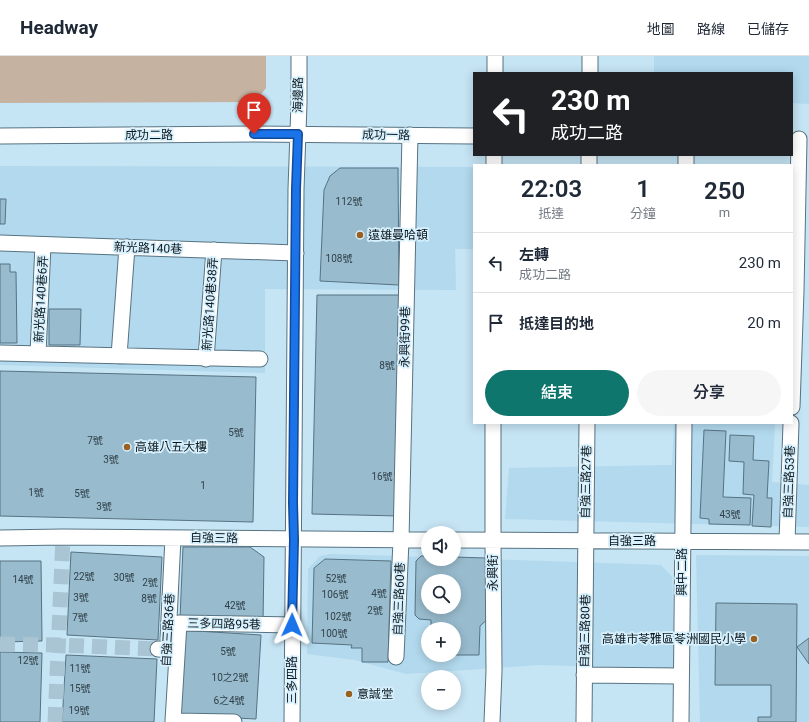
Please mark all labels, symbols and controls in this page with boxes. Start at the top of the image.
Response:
text: Headway [20,16,98,39]
text: 地圖 [647,21,675,37]
text: 路線 [697,21,725,37]
text: 已儲存 [747,21,789,37]
street label: 海邊路 [291,77,305,113]
text: 230 m [551,84,630,117]
icon: left [485,88,537,140]
pin [237,93,271,134]
icon: arrive [243,99,265,121]
text: 成功二路 [551,122,623,143]
street label: 成功二路 [125,128,173,142]
street label: 成功一路 [362,128,410,142]
text: 22:03 [521,175,582,203]
text: 1 [636,175,650,203]
text: 250 [704,177,745,205]
house number: 112號 [336,196,362,207]
text: m [719,205,730,220]
text: 抵達 [539,206,565,221]
text: 分鐘 [630,206,656,221]
place label: 遠雄曼哈頓 [368,228,428,242]
marker: 遠雄曼哈頓 [355,230,365,240]
street label: 新光路140巷 [114,240,182,256]
text: 左轉 [519,246,549,264]
icon: left [485,252,507,274]
house number: 108號 [326,253,352,264]
text: 230 m [739,254,781,272]
street label: 新光路140巷6弄 [32,255,50,343]
street label: 新光路140巷38弄 [200,257,220,351]
text: 成功二路 [519,267,571,282]
street label: 永興街99巷 [397,306,413,368]
icon: arrive [485,312,507,334]
text: 20 m [747,314,781,332]
text: 抵達目的地 [519,315,594,333]
house number: 8號 [379,360,395,371]
button: 結束 [485,370,629,416]
button: 分享 [637,370,781,416]
house number: 5號 [228,427,244,438]
house number: 7號 [87,435,103,446]
place label: 高雄八五大樓 [135,440,207,454]
marker: 高雄八五大樓 [122,442,132,452]
street label: 自強三路27巷 [578,445,594,519]
street label: 自強三路53巷 [781,445,797,519]
house number: 3號 [103,454,119,465]
house number: 16號 [371,471,393,482]
house number: 1 [200,480,206,491]
house number: 1號 [28,487,44,498]
house number: 5號 [74,488,90,499]
house number: 3號 [96,501,112,512]
house number: 43號 [719,509,741,520]
map controls [421,526,461,710]
button: sound [421,526,461,566]
street label: 自強三路 [190,531,238,545]
street label: 自強三路 [608,534,656,548]
street label: 興中二路 [675,548,689,596]
street label: 永興街 [486,555,500,591]
street label: 自強三路60巷 [391,562,407,636]
house number: 22號 [73,571,95,582]
house number: 30號 [113,572,135,583]
house number: 52號 [325,573,347,584]
house number: 14號 [12,574,34,585]
button: search [421,574,461,614]
house number: 2號 [142,577,158,588]
house number: 4號 [371,588,387,599]
house number: 106號 [322,589,348,600]
house number: 3號 [73,592,89,603]
house number: 8號 [141,593,157,604]
street label: 自強三路36巷 [159,593,177,667]
street label: 自強三路80巷 [577,594,593,668]
house number: 42號 [224,600,246,611]
position arrow [271,604,313,646]
house number: 2號 [367,605,383,616]
house number: 102號 [325,611,351,622]
house number: 7號 [72,612,88,623]
street label: 三多四路95巷 [187,616,261,632]
button: + [421,622,461,662]
house number: 100號 [321,628,347,639]
place label: 高雄市苓雅區苓洲國民小學 [602,632,746,646]
marker: 高雄市苓雅區苓洲國民小學 [749,634,759,644]
house number: 5號 [220,646,236,657]
house number: 12號 [17,655,39,666]
street label: 三多四路 [285,656,299,704]
house number: 11號 [69,663,91,674]
button: − [421,670,461,710]
house number: 10之2號 [212,672,248,683]
house number: 15號 [69,683,91,694]
place label: 意誠堂 [357,687,393,701]
marker: 意誠堂 [344,689,354,699]
house number: 6之4號 [213,695,245,706]
house number: 19號 [68,705,90,716]

